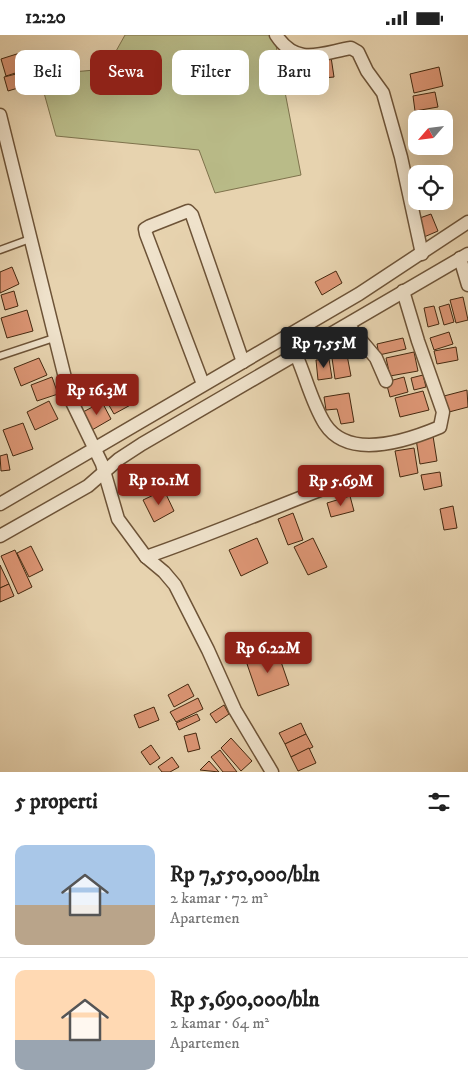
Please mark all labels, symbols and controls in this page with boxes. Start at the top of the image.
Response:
text: 12:20 [25,6,66,29]
chip: Beli [15,50,80,95]
chip: Sewa [90,50,162,95]
chip: Filter [172,50,249,95]
chip: Baru [259,50,329,95]
north arrow [408,110,452,155]
map controls [408,110,453,210]
button: locate [408,165,453,210]
pin: Rp 7.55M [272,327,376,369]
text: Rp 7.55M [292,333,356,353]
pin: Rp 16.3M [45,373,149,416]
text: Rp 16.3M [67,380,127,400]
pin: Rp 10.1M [107,463,211,506]
pin: Rp 5.69M [289,465,393,507]
text: Rp 10.1M [129,470,189,490]
text: Rp 5.69M [309,471,373,491]
pin: Rp 6.22M [216,631,320,674]
text: Rp 6.22M [236,638,300,658]
icon: filters [425,788,453,816]
text: 5 properti [15,789,98,815]
text: Rp 7,550,000/bln [170,862,320,888]
icon: home [55,865,115,925]
text: 2 kamar · 72 m² [170,888,268,908]
text: Apartemen [170,908,240,928]
text: Rp 5,690,000/bln [170,987,319,1013]
icon: home [55,990,115,1050]
text: 2 kamar · 64 m² [170,1013,269,1033]
text: Apartemen [170,1033,240,1053]

